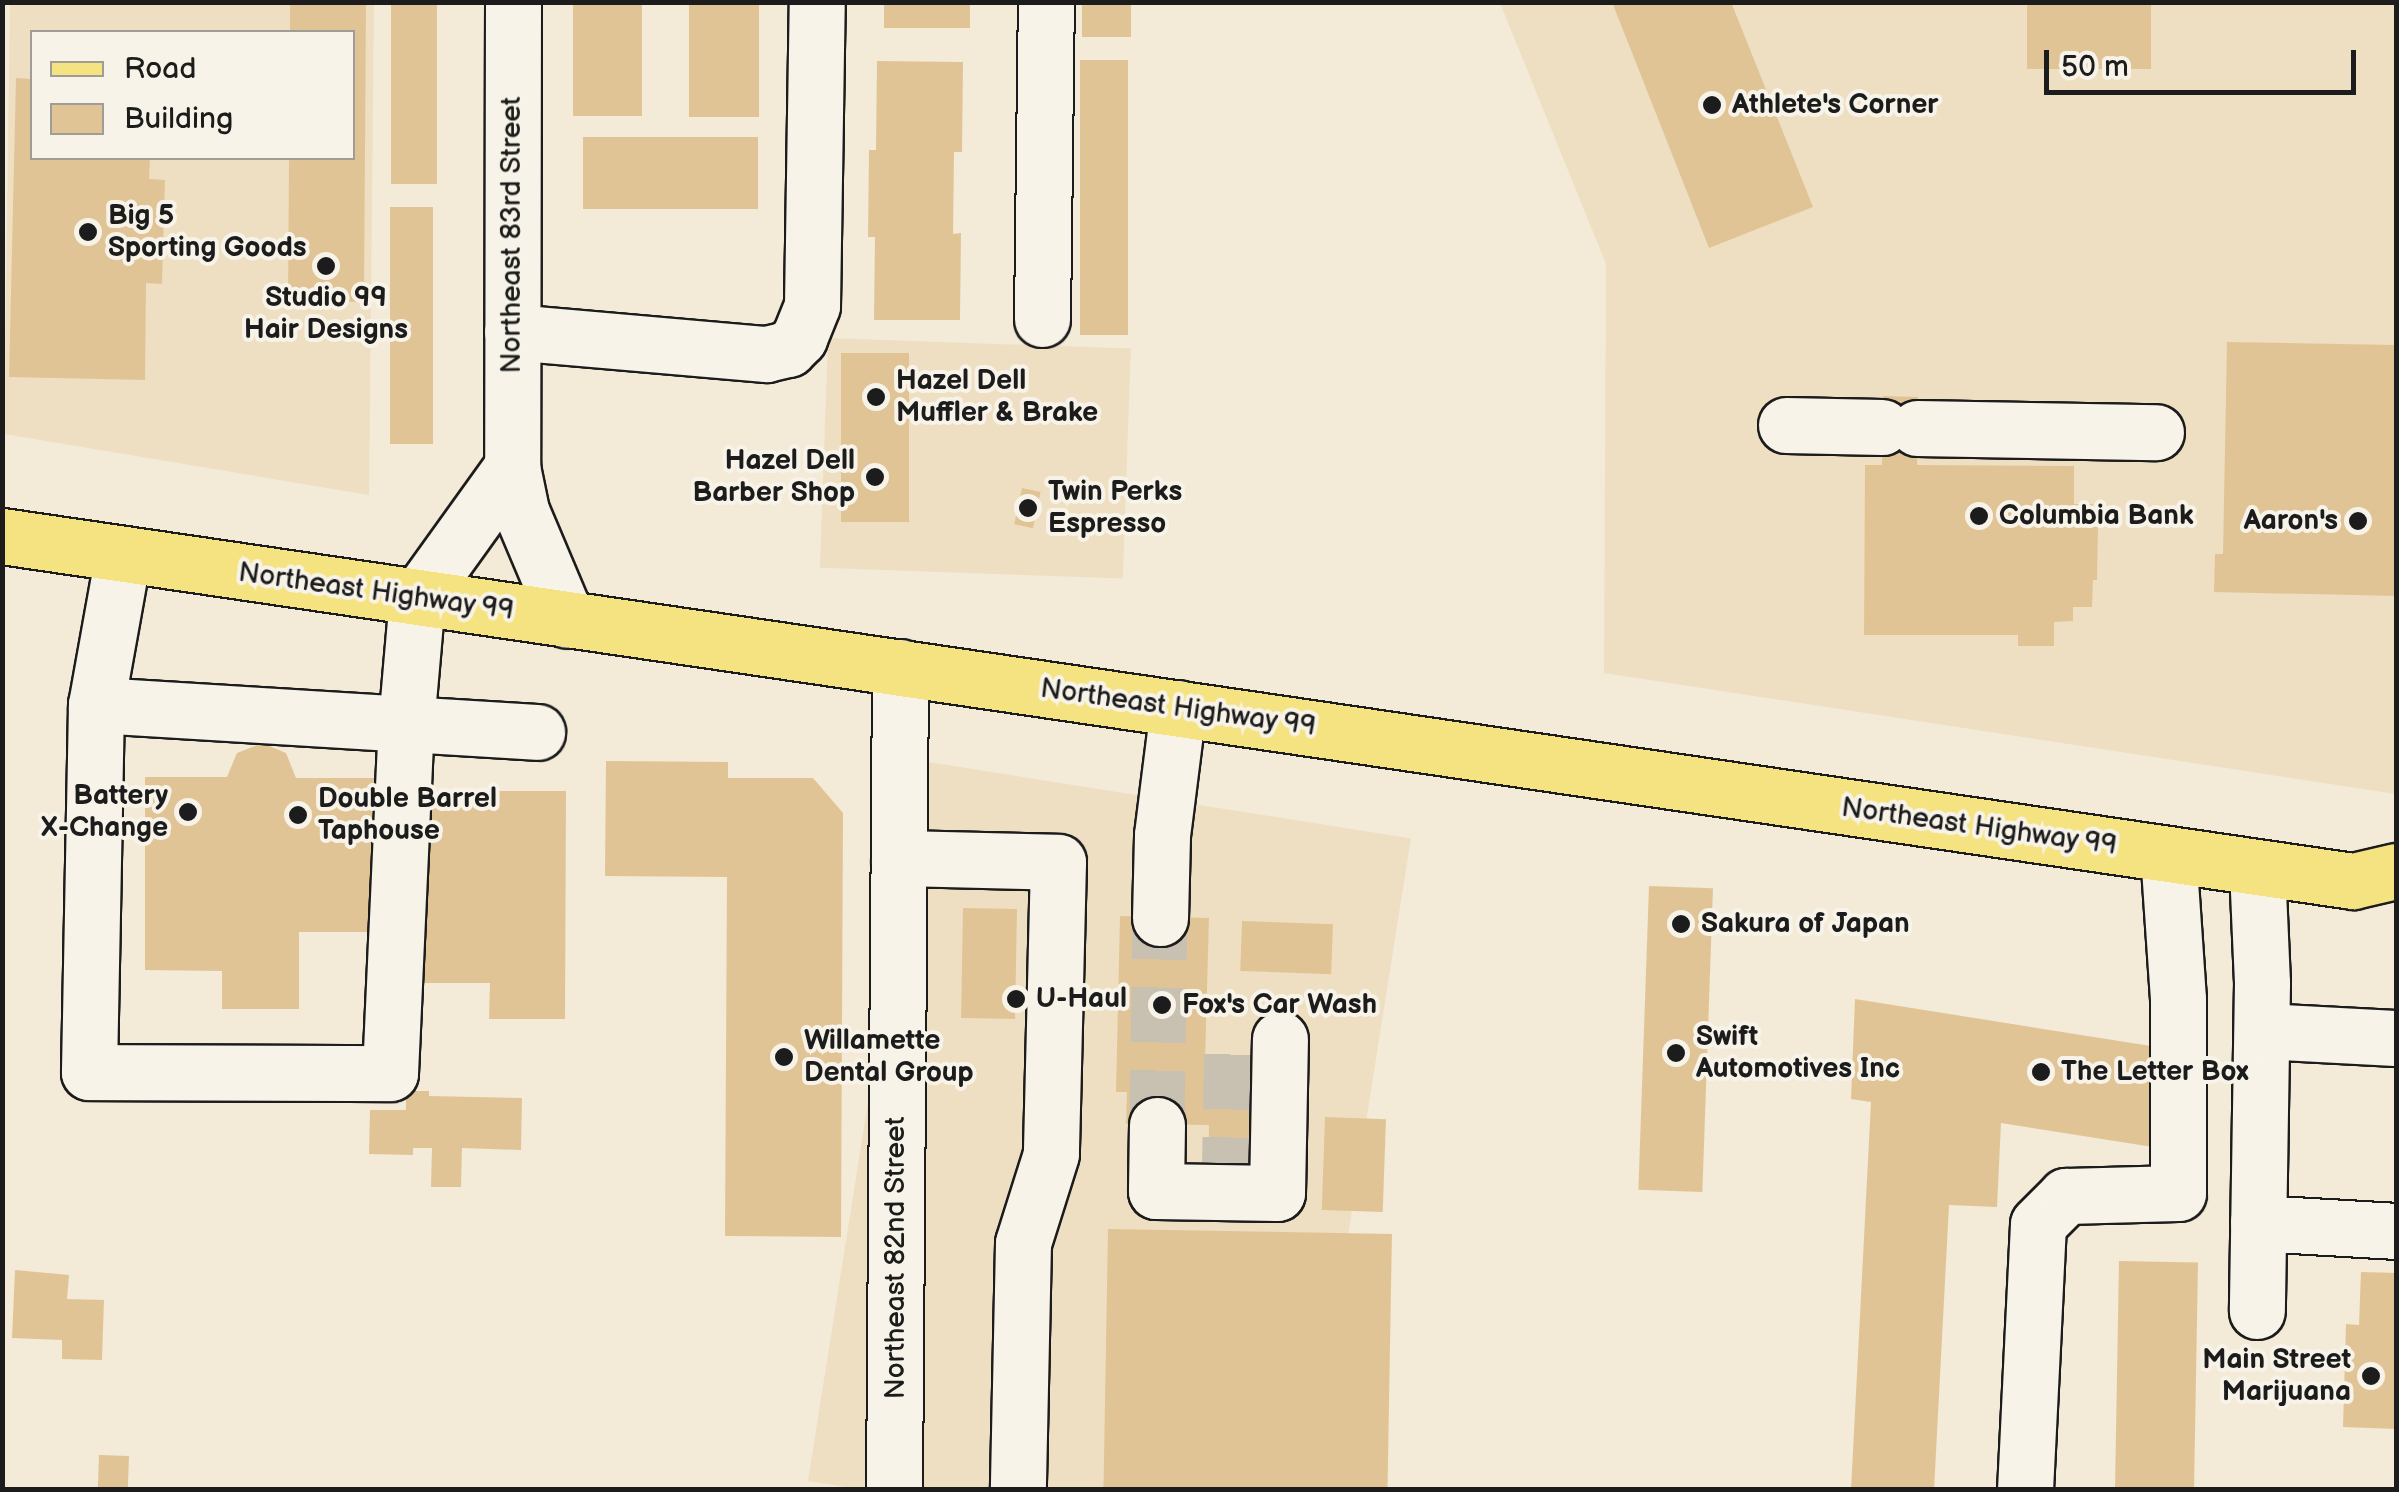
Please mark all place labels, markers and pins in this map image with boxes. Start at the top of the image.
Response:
place label: Athlete's Corner [1732,88,1939,122]
marker: Athlete's Corner [1701,94,1723,116]
place label: Big 5 Sporting Goods [108,199,307,265]
marker: Big 5 Sporting Goods [77,221,99,243]
marker: Studio 99 Hair Designs [315,255,337,277]
place label: Studio 99 Hair Designs [244,281,408,347]
place label: Hazel Dell Muffler & Brake [896,364,1098,430]
marker: Hazel Dell Muffler & Brake [865,386,887,408]
place label: Hazel Dell Barber Shop [692,444,855,510]
marker: Hazel Dell Barber Shop [864,466,886,488]
place label: Twin Perks Espresso [1048,475,1182,541]
marker: Twin Perks Espresso [1017,497,1039,519]
place label: Columbia Bank [1999,499,2194,533]
place label: Aaron's [2244,504,2338,538]
marker: Columbia Bank [1968,505,1990,527]
marker: Aaron's [2347,510,2369,532]
place label: Battery X-Change [41,779,168,845]
place label: Double Barrel Taphouse [318,782,497,848]
marker: Battery X-Change [177,801,199,823]
marker: Double Barrel Taphouse [287,804,309,826]
place label: Sakura of Japan [1701,907,1910,941]
marker: Sakura of Japan [1670,913,1692,935]
place label: U-Haul [1036,982,1127,1016]
marker: U-Haul [1005,988,1027,1010]
place label: Fox's Car Wash [1182,988,1377,1022]
marker: Fox's Car Wash [1151,994,1173,1016]
place label: Swift Automotives Inc [1696,1020,1900,1086]
place label: Willamette Dental Group [804,1024,974,1090]
marker: Swift Automotives Inc [1665,1042,1687,1064]
marker: Willamette Dental Group [773,1046,795,1068]
place label: The Letter Box [2061,1055,2249,1089]
marker: The Letter Box [2030,1061,2052,1083]
place label: Main Street Marijuana [2202,1343,2351,1409]
marker: Main Street Marijuana [2360,1365,2382,1387]

